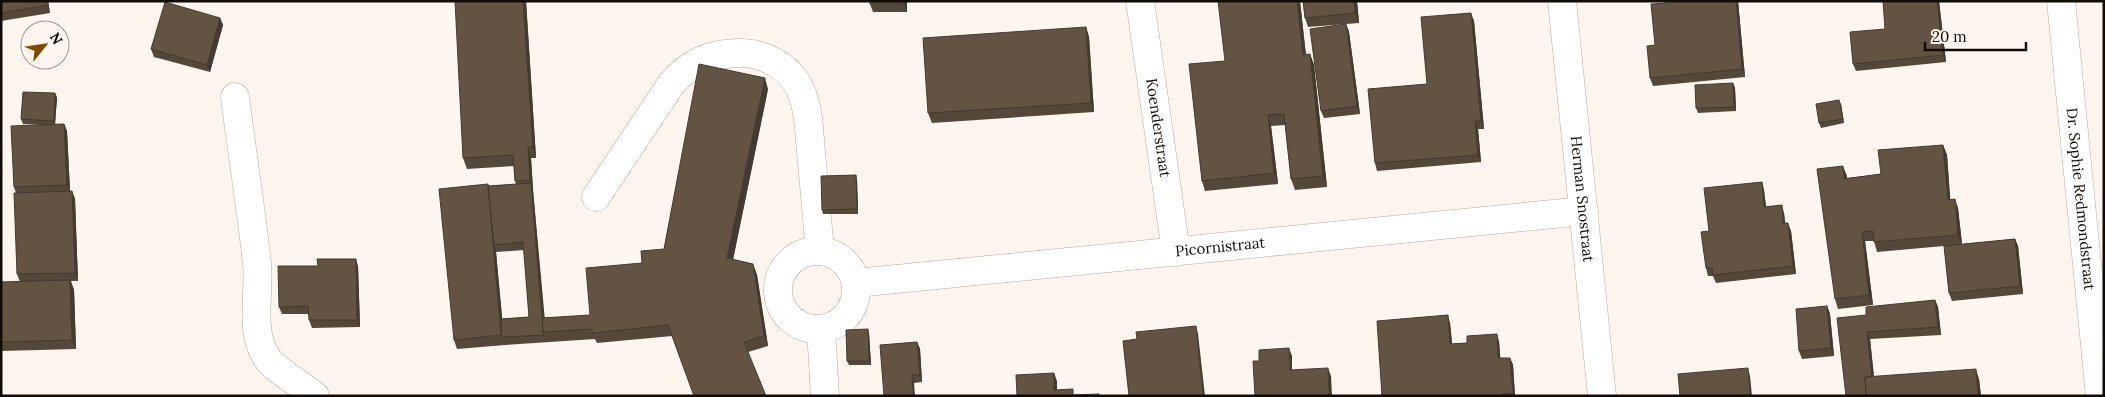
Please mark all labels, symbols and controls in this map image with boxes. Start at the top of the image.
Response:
north arrow [20,20,70,70]
scale bar [1925,20,2026,52]
text: 20 m [1932,27,1967,46]
text: N [46,29,67,48]
street label: Koenderstraat [1142,77,1175,179]
street label: Dr. Sophie Redmondstraat [2063,107,2100,291]
street label: Herman Snostraat [1567,135,1598,263]
street label: Picornistraat [1174,233,1266,260]

